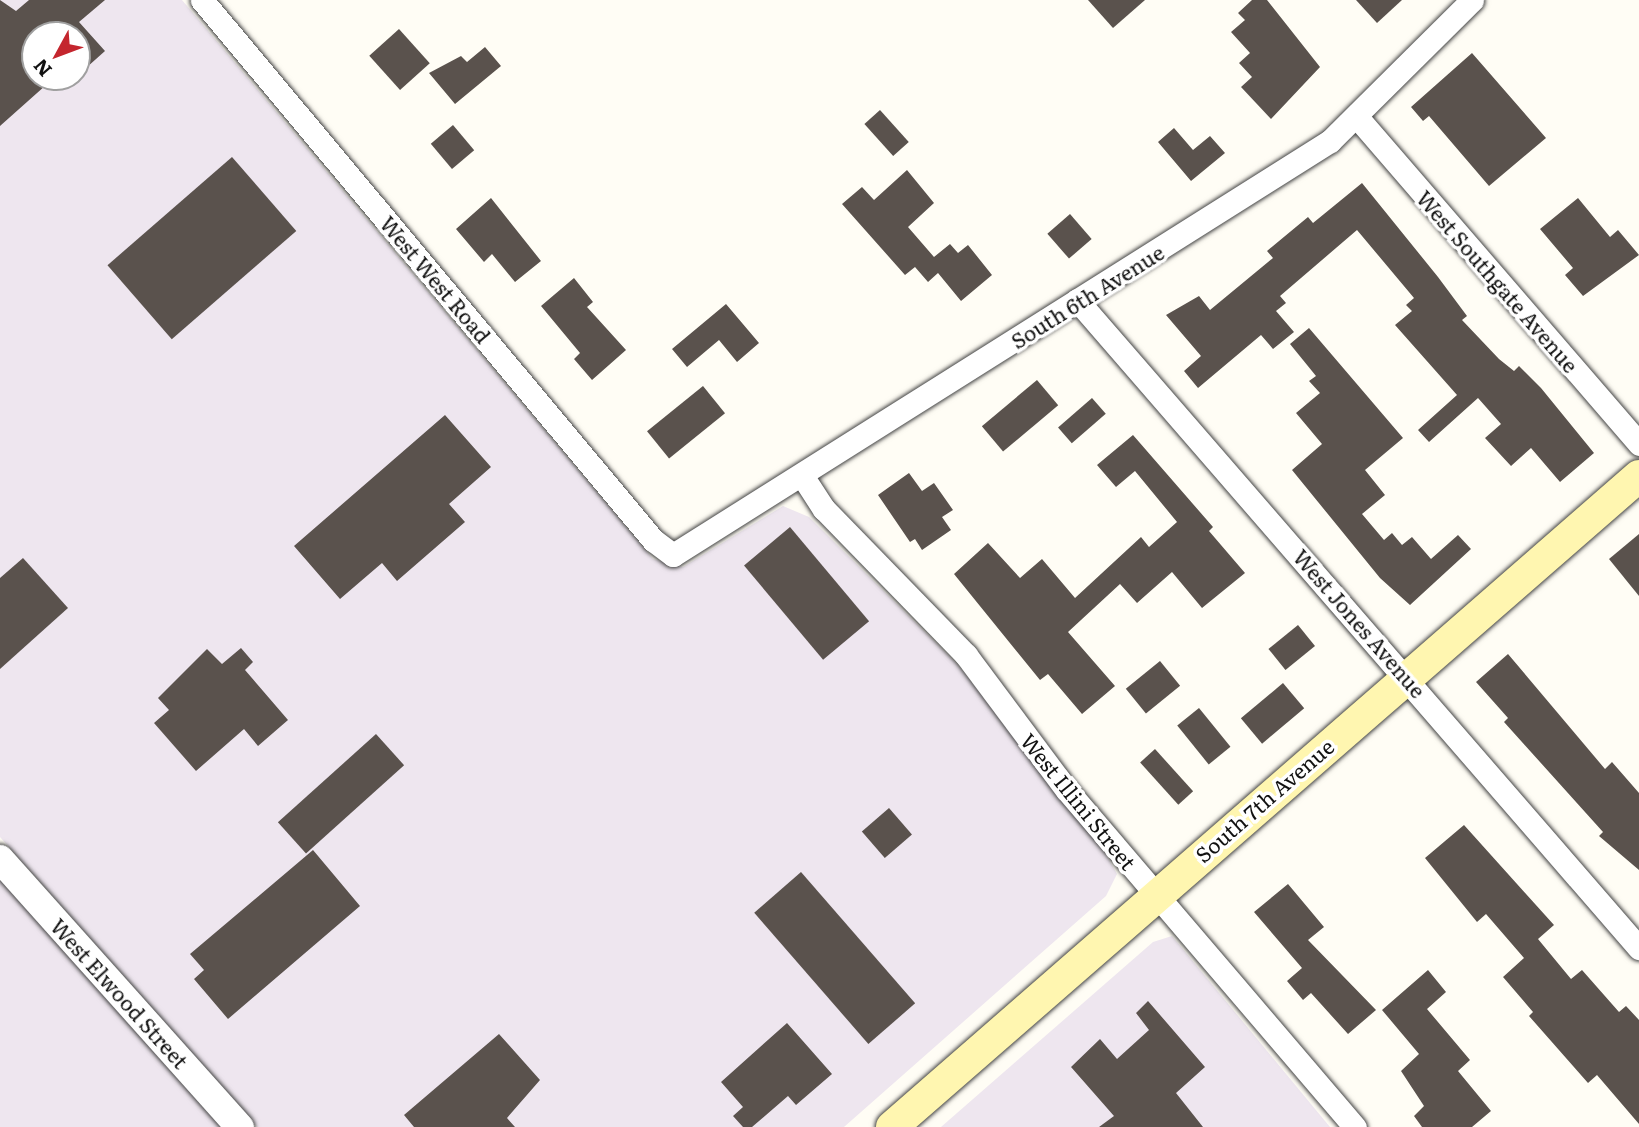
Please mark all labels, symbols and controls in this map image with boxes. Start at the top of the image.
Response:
north arrow [21,21,91,91]
text: N [26,53,57,84]
street label: West Southgate Avenue [1412,185,1584,377]
street label: West West Road [376,210,496,348]
street label: South 6th Avenue [1006,239,1168,353]
street label: West Jones Avenue [1289,544,1431,702]
street label: West Illini Street [1016,728,1142,874]
street label: South 7th Avenue [1190,733,1338,867]
street label: West Elwood Street [46,913,194,1073]

